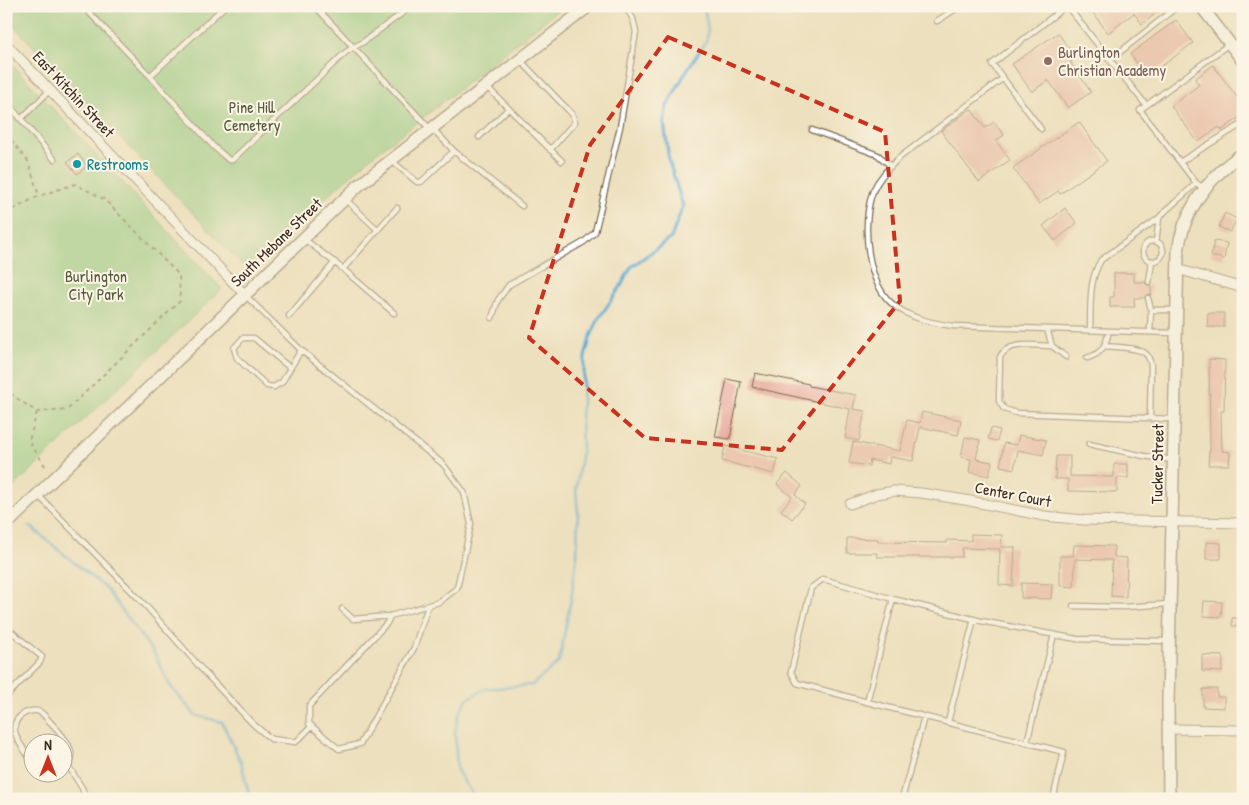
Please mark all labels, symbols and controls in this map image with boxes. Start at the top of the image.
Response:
place label: Burlington Christian Academy [1058,41,1166,81]
street label: East Kitchin Street [28,46,120,142]
marker: Burlington Christian Academy [1042,55,1054,67]
park label: Pine Hill Cemetery [223,96,281,136]
place label: Restrooms [87,153,148,175]
marker: Restrooms [71,158,83,170]
street label: South Mebane Street [225,192,327,291]
park label: Burlington City Park [65,265,127,305]
street label: Tucker Street [1145,423,1169,504]
street label: Center Court [973,476,1054,512]
north arrow [22,732,72,782]
text: N [44,735,52,754]

